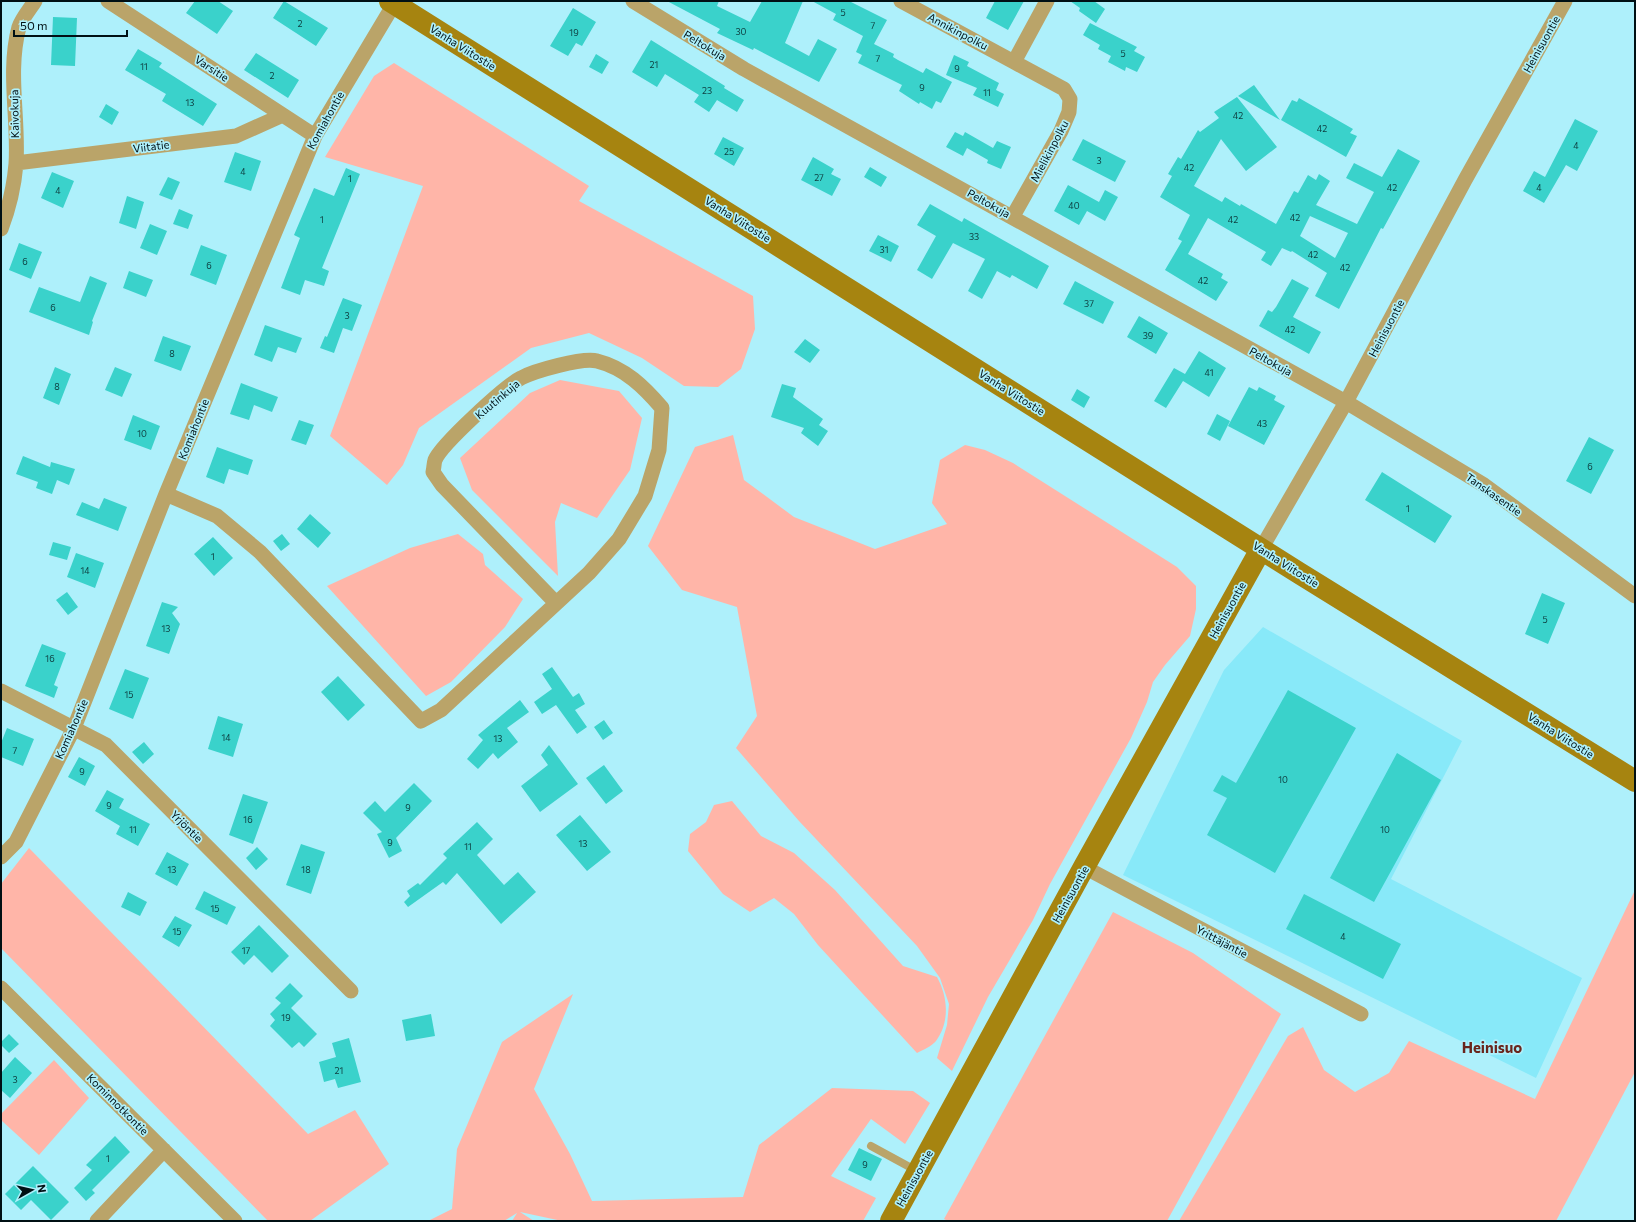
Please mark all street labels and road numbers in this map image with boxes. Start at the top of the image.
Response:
street label: Annikinpolku [926,10,990,52]
street label: Heinisuontie [1520,13,1562,75]
street label: Vanha Viitostie [428,22,499,73]
street label: Peltokuja [682,27,728,63]
street label: Varsitie [193,52,232,84]
street label: Komiahontie [304,89,346,151]
street label: Kaivokuja [7,90,21,138]
street label: Mielikinpolku [1027,118,1071,184]
street label: Viitatie [132,137,170,155]
street label: Peltokuja [965,186,1013,220]
street label: Vanha Viitostie [703,194,774,245]
street label: Heinisuontie [1365,297,1407,359]
street label: Peltokuja [1247,344,1295,378]
street label: Vanha Viitostie [977,367,1048,418]
street label: Kuutinkuja [472,377,522,421]
street label: Komiahontie [175,397,211,461]
street label: Tanskasentie [1464,470,1525,518]
street label: Vanha Viitostie [1251,539,1322,590]
street label: Heinisuontie [1206,579,1248,641]
street label: Komiahontie [52,697,90,761]
street label: Vanha Viitostie [1526,710,1597,761]
street label: Yrjöntie [168,807,206,845]
street label: Heinisuontie [1049,863,1091,925]
street label: Yrittäjäntie [1194,922,1250,960]
street label: Kominnotkontie [85,1071,151,1137]
street label: Heinisuontie [893,1147,935,1209]

